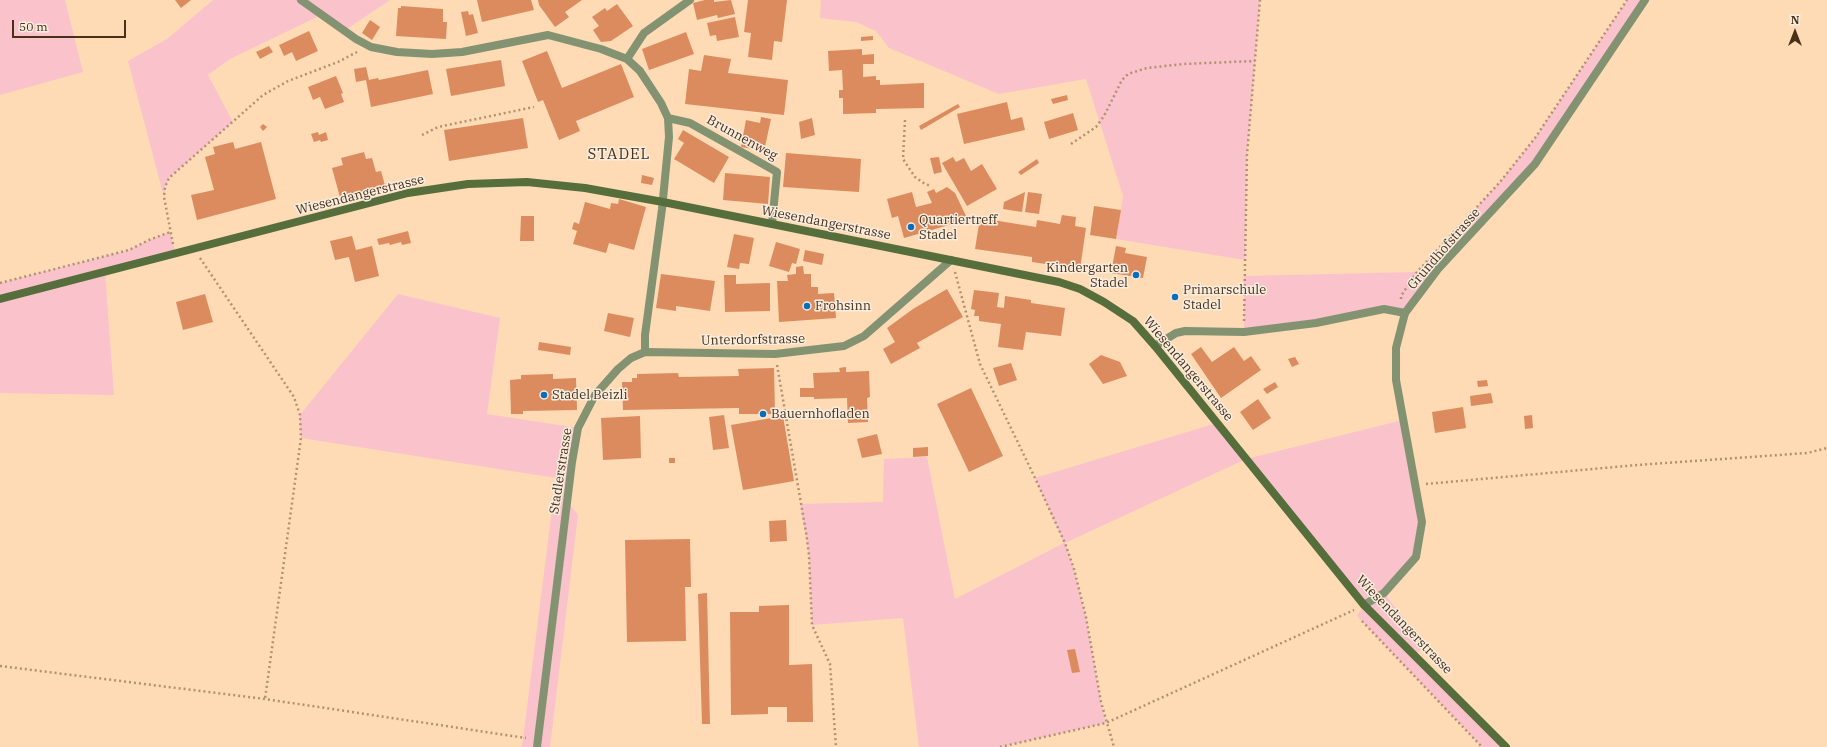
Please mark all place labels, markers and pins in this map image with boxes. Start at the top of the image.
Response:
place label: Quartiertreff Stadel [919,212,997,243]
marker: Quartiertreff Stadel [906,222,916,232]
place label: Kindergarten Stadel [1046,260,1128,291]
marker: Kindergarten Stadel [1131,270,1141,280]
place label: Primarschule Stadel [1183,282,1266,313]
marker: Primarschule Stadel [1170,292,1180,302]
place label: Frohsinn [815,298,871,314]
marker: Frohsinn [802,301,812,311]
place label: Stadel Beizli [552,387,627,403]
marker: Stadel Beizli [539,390,549,400]
place label: Bauernhofladen [771,406,870,422]
marker: Bauernhofladen [758,409,768,419]

